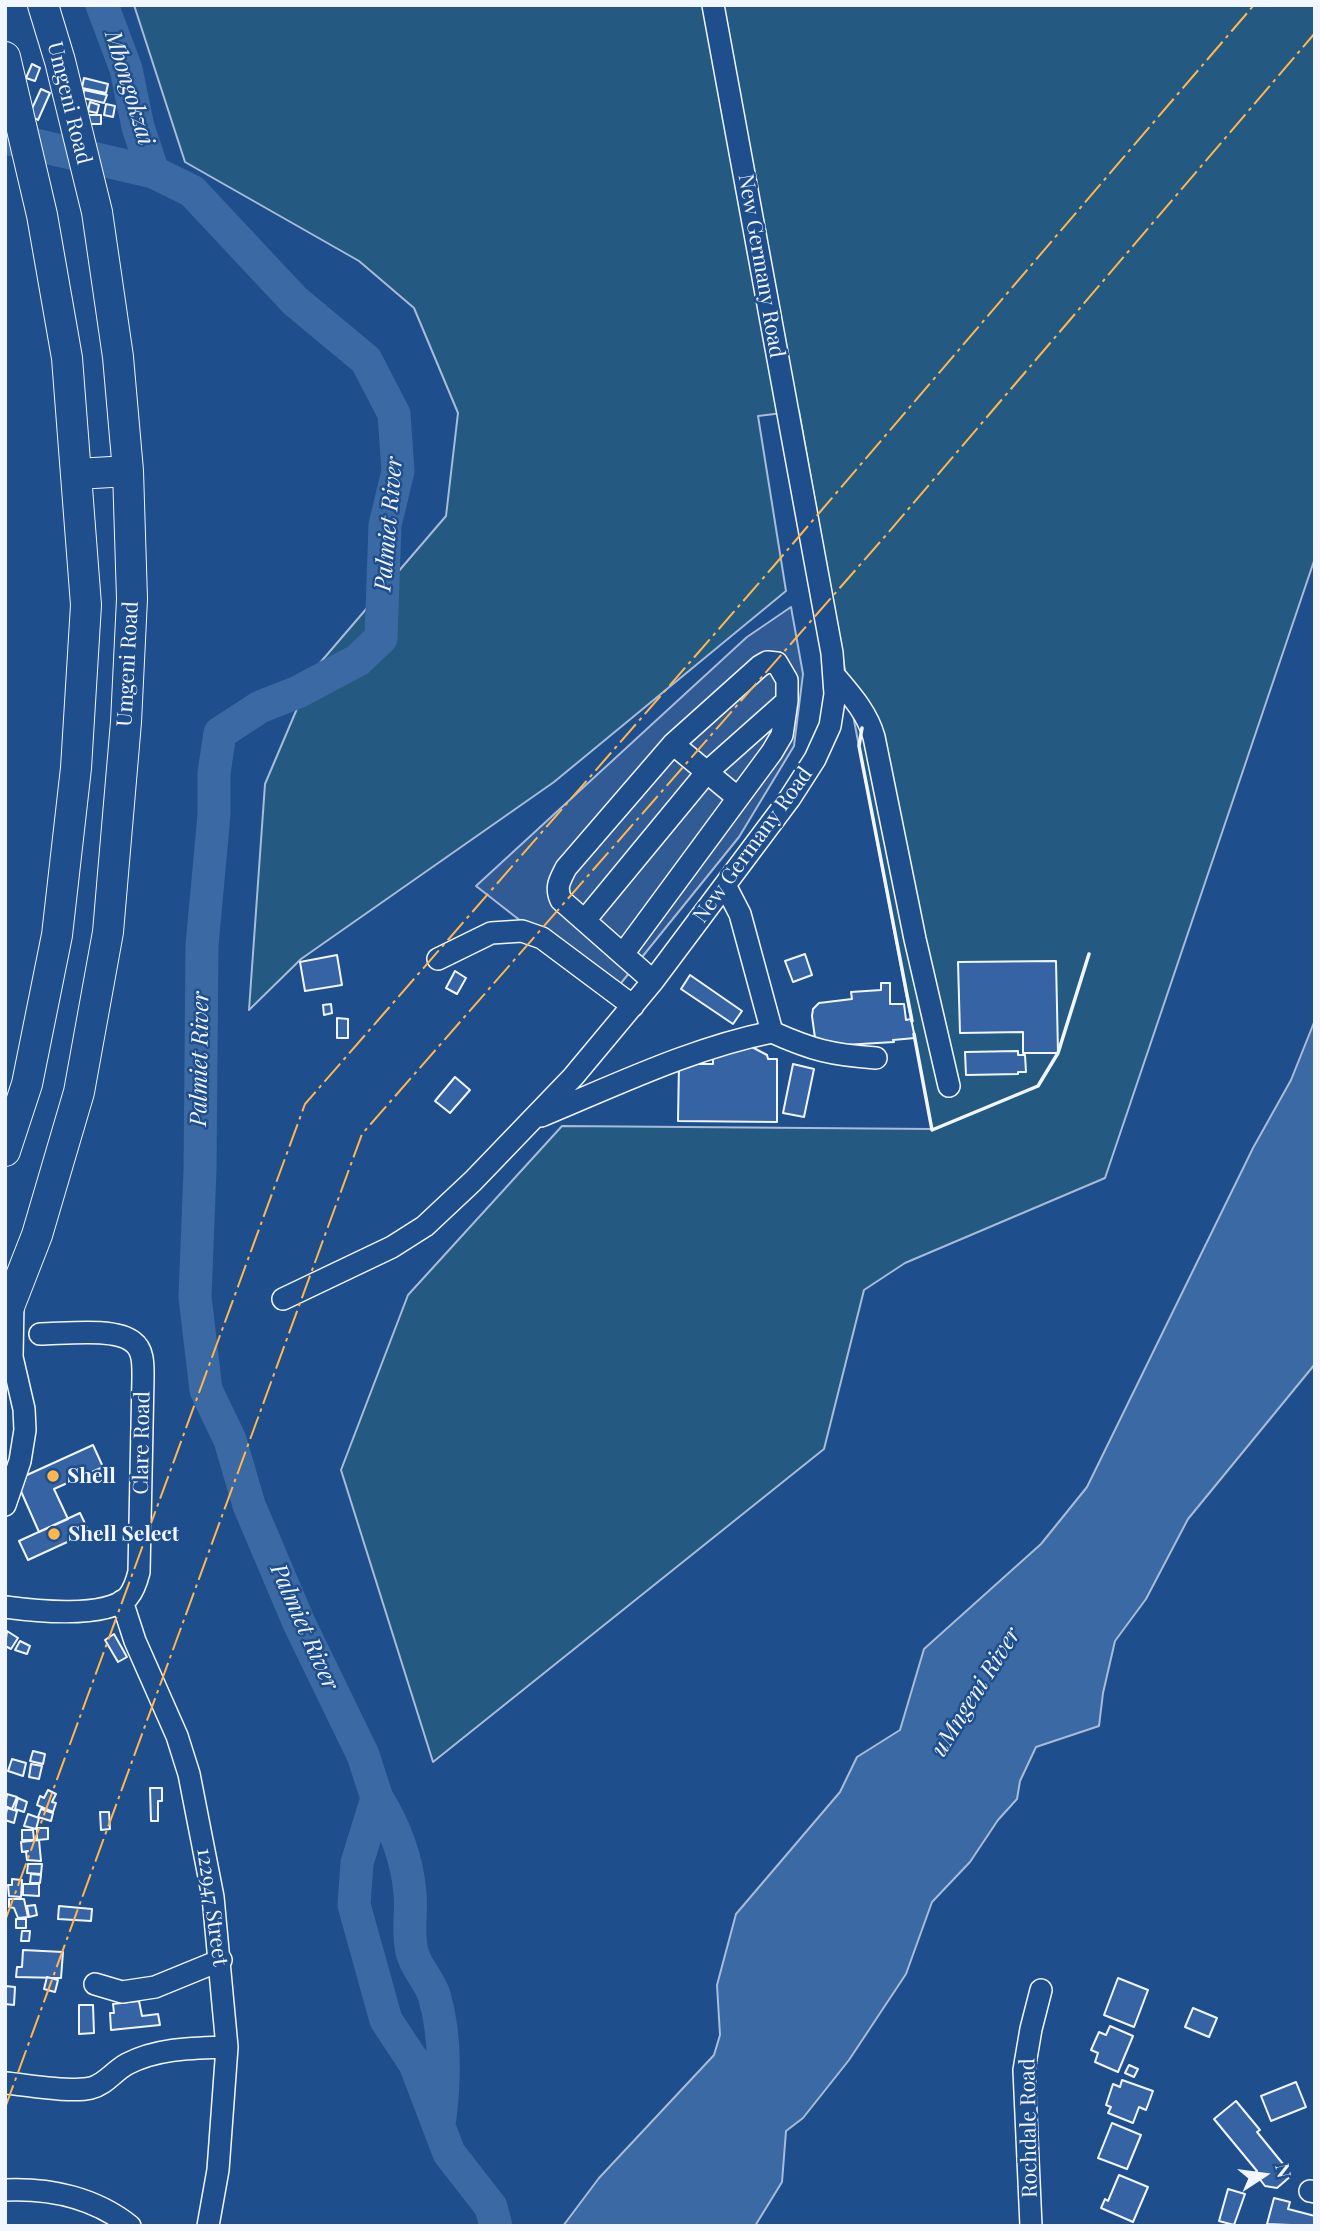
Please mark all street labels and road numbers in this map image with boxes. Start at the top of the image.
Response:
street label: Umgeni Road [42,39,96,167]
street label: New Germany Road [732,172,790,360]
street label: Umgeni Road [112,601,144,727]
street label: New Germany Road [688,762,818,928]
street label: Clare Road [128,1391,156,1495]
street label: 122947 Street [191,1846,233,1968]
street label: Rochdale Road [1015,2058,1043,2198]

